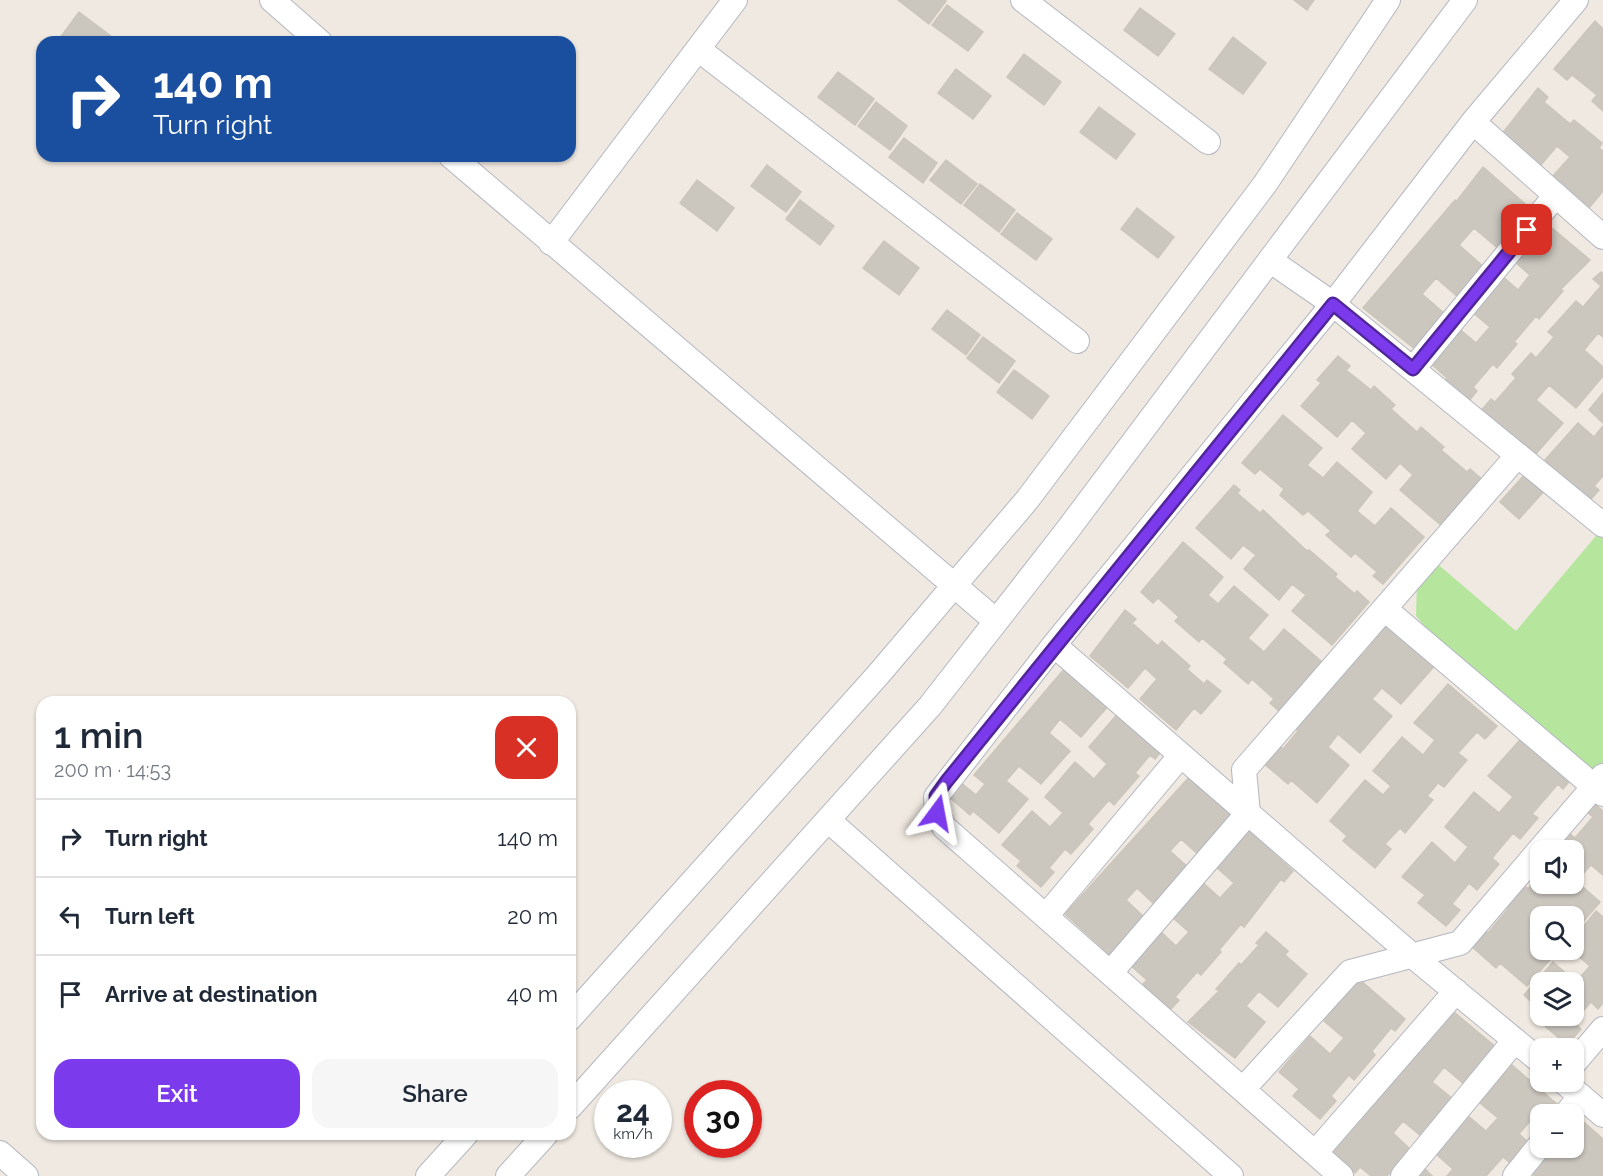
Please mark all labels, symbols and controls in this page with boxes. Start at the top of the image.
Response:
text: 140 m [153,59,273,108]
icon: right [54,60,132,138]
text: Turn right [153,109,272,140]
pin [1501,204,1552,255]
icon: arrive [1510,213,1543,246]
text: 1 min [54,714,143,756]
button: close [495,716,558,779]
text: 200 m · 14:53 [54,758,171,782]
position arrow [905,781,969,845]
icon: right [54,822,87,855]
text: Turn right [105,825,208,851]
text: 140 m [497,825,558,851]
map controls [1530,840,1584,1158]
button: sound [1530,840,1584,894]
icon: left [54,900,87,933]
text: Turn left [105,903,195,929]
text: 20 m [507,903,558,929]
button: search [1530,906,1584,960]
button: layers [1530,972,1584,1026]
icon: arrive [54,978,87,1011]
text: Arrive at destination [105,981,318,1007]
text: 40 m [507,981,558,1007]
button: + [1530,1038,1584,1092]
button: Exit [54,1059,300,1128]
button: Share [312,1059,558,1128]
speed limit sign: 30 [684,1080,762,1158]
text: 24 [616,1094,650,1129]
button: − [1530,1104,1584,1158]
text: km/h [613,1125,653,1143]

